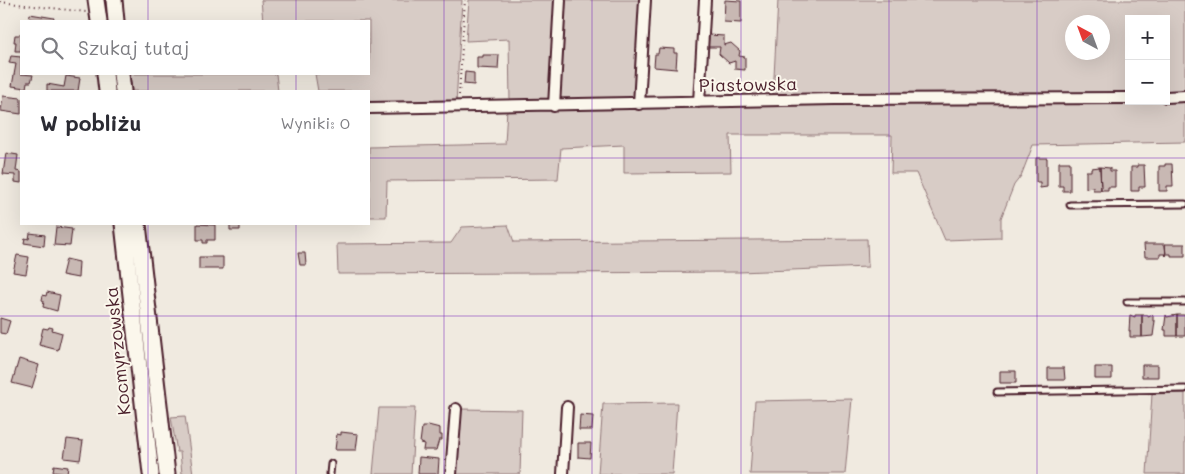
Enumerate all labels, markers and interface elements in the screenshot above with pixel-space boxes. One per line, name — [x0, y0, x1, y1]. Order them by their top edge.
north arrow — [1065, 15, 1110, 60]
map controls — [1125, 15, 1170, 105]
button: + — [1125, 15, 1170, 60]
search box — [20, 20, 370, 75]
icon: search — [38, 34, 66, 62]
text: Szukaj tutaj — [78, 35, 189, 60]
button: − — [1125, 60, 1170, 105]
street label: Piastowska — [698, 71, 797, 97]
text: W pobliżu — [40, 109, 141, 136]
text: Wyniki: 0 — [280, 112, 350, 133]
street label: Kocmyrzowska — [98, 286, 136, 417]

